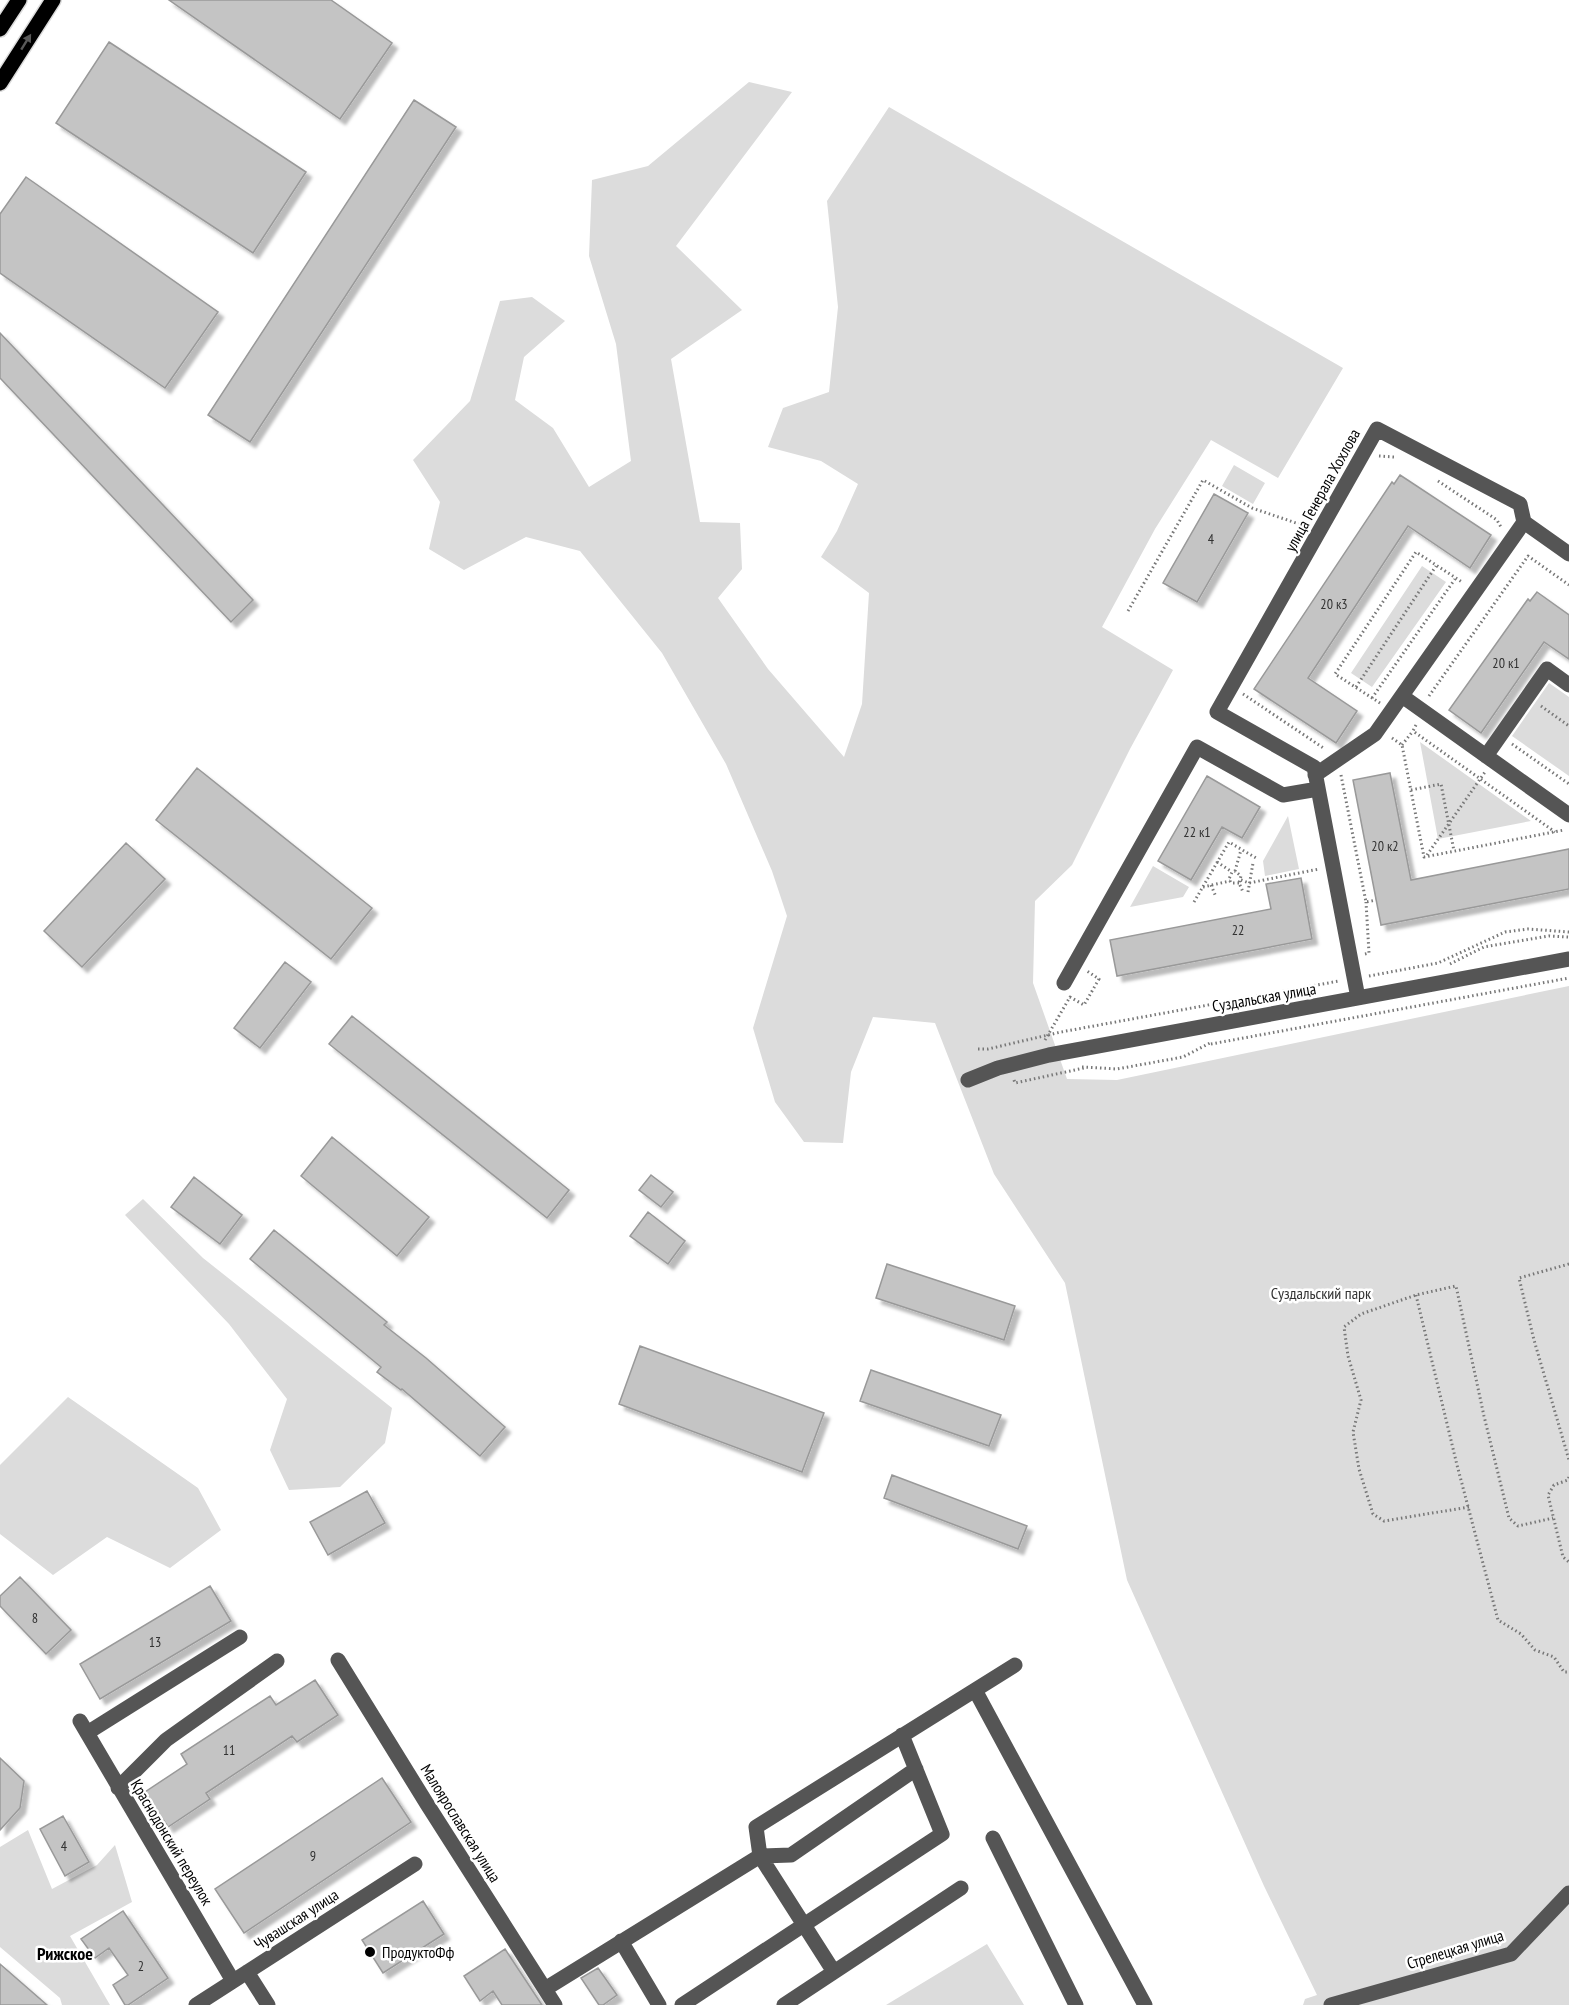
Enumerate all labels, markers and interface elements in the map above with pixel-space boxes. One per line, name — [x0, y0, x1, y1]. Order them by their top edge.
one-way arrow — [21, 33, 32, 50]
street label: улица Генерала Хохлова — [1280, 425, 1364, 555]
house number: 4 — [1208, 530, 1215, 548]
house number: 20 к3 — [1320, 595, 1348, 613]
house number: 20 к1 — [1492, 654, 1520, 672]
house number: 22 к1 — [1183, 823, 1211, 841]
house number: 20 к2 — [1371, 837, 1399, 855]
house number: 22 — [1232, 921, 1244, 939]
street label: Суздальская улица — [1210, 978, 1318, 1016]
park label: Суздальский парк — [1271, 1283, 1372, 1303]
house number: 8 — [32, 1609, 38, 1627]
house number: 13 — [149, 1633, 161, 1651]
house number: 11 — [223, 1741, 235, 1759]
street label: Малоярославская улица — [417, 1760, 505, 1886]
street label: Краснодонский переулок — [127, 1775, 218, 1909]
house number: 4 — [61, 1837, 68, 1855]
house number: 9 — [310, 1847, 316, 1865]
street label: Чувашская улица — [250, 1884, 342, 1954]
street label: Стрелецкая улица — [1404, 1925, 1506, 1973]
district label: Рижское — [37, 1942, 93, 1965]
place label: ПродуктоФф — [382, 1942, 454, 1962]
marker: ПродуктоФф — [363, 1945, 377, 1959]
house number: 2 — [138, 1957, 144, 1975]

